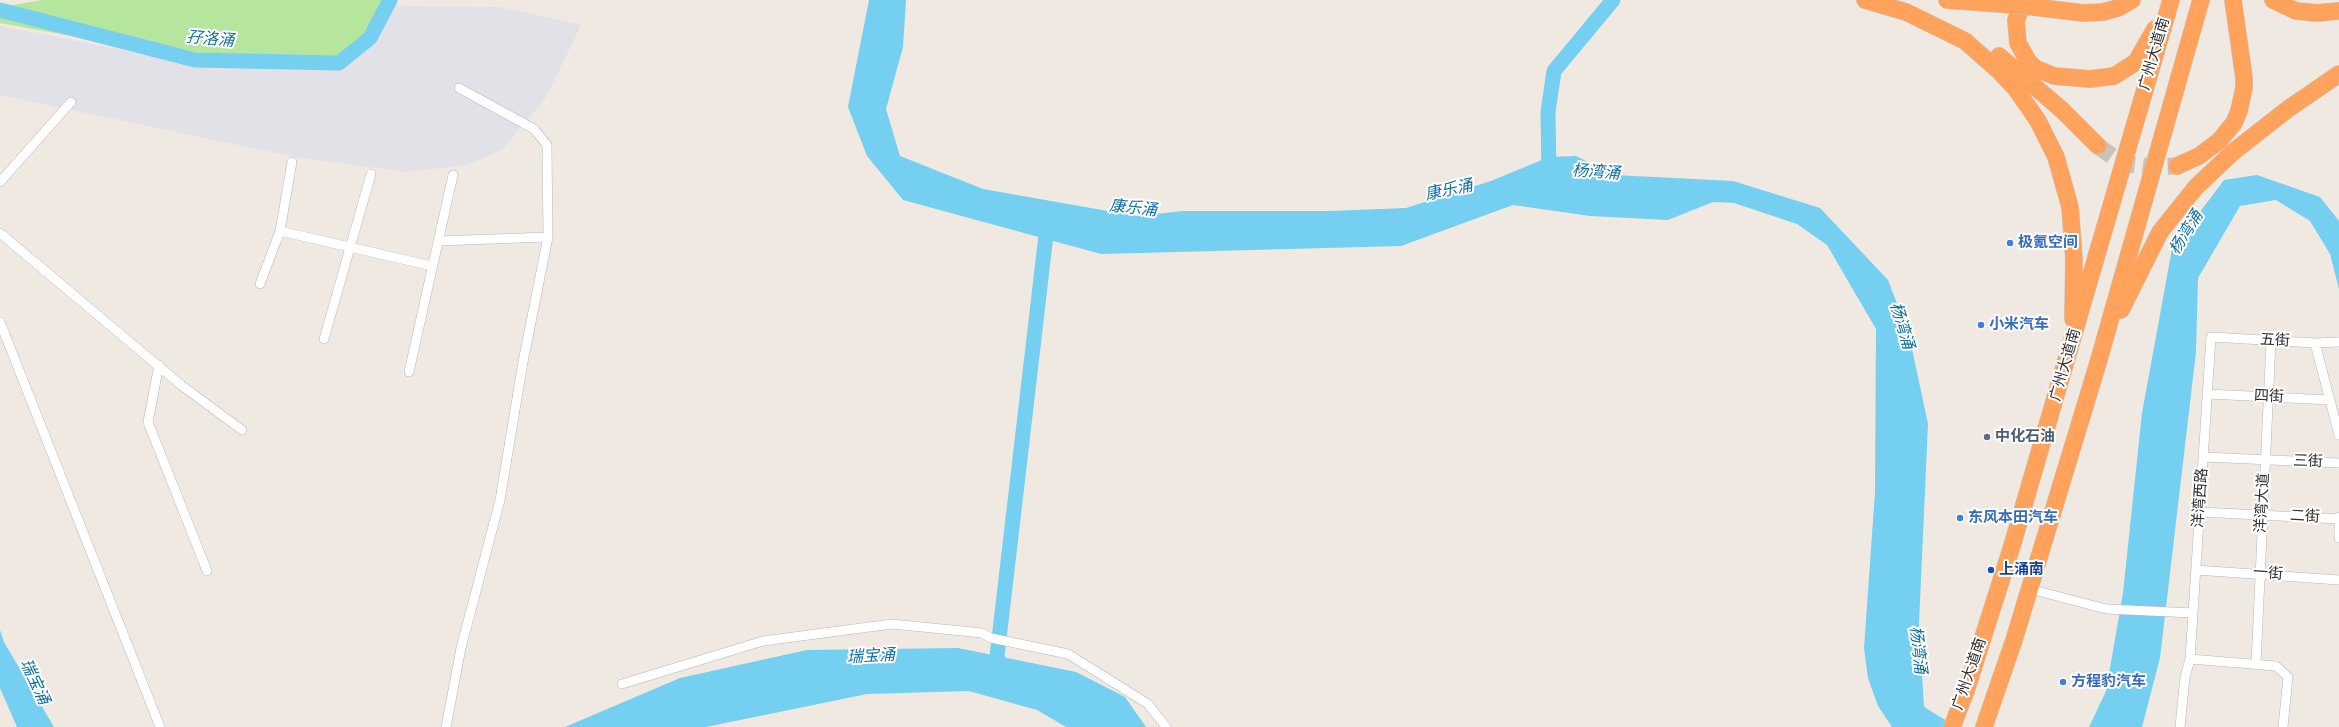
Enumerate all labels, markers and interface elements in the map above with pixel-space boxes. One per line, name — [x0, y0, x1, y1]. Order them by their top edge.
street label: 广州大道南 — [2136, 15, 2174, 93]
water label: 孖洛涌 — [185, 28, 235, 52]
water label: 杨湾涌 — [1571, 162, 1621, 184]
water label: 康乐涌 — [1424, 177, 1474, 205]
water label: 康乐涌 — [1108, 197, 1158, 221]
water label: 杨湾涌 — [2166, 208, 2208, 258]
place label: 极氪空间 — [2018, 234, 2078, 252]
marker: 极氪空间 — [2005, 238, 2015, 248]
water label: 杨湾涌 — [1885, 300, 1917, 352]
place label: 小米汽车 — [1989, 316, 2049, 334]
marker: 小米汽车 — [1976, 320, 1986, 330]
street label: 广州大道南 — [2047, 326, 2085, 404]
street label: 五街 — [2260, 331, 2290, 351]
street label: 四街 — [2254, 387, 2284, 407]
place label: 中化石油 — [1995, 428, 2055, 446]
marker: 中化石油 — [1982, 432, 1992, 442]
street label: 三街 — [2293, 452, 2323, 472]
street label: 洋湾西路 — [2190, 467, 2212, 529]
street label: 洋湾大道 — [2252, 473, 2274, 533]
street label: 二街 — [2290, 507, 2320, 527]
place label: 东风本田汽车 — [1968, 509, 2058, 527]
marker: 东风本田汽车 — [1955, 513, 1965, 523]
place label: 上涌南 — [1999, 561, 2044, 579]
street label: 一街 — [2252, 564, 2284, 584]
marker: 上涌南 — [1986, 565, 1996, 575]
water label: 杨湾涌 — [1905, 625, 1929, 675]
street label: 广州大道南 — [1949, 636, 1991, 712]
water label: 瑞宝涌 — [847, 646, 895, 668]
water label: 瑞宝涌 — [15, 656, 53, 708]
place label: 方程豹汽车 — [2071, 673, 2146, 691]
marker: 方程豹汽车 — [2058, 677, 2068, 687]

